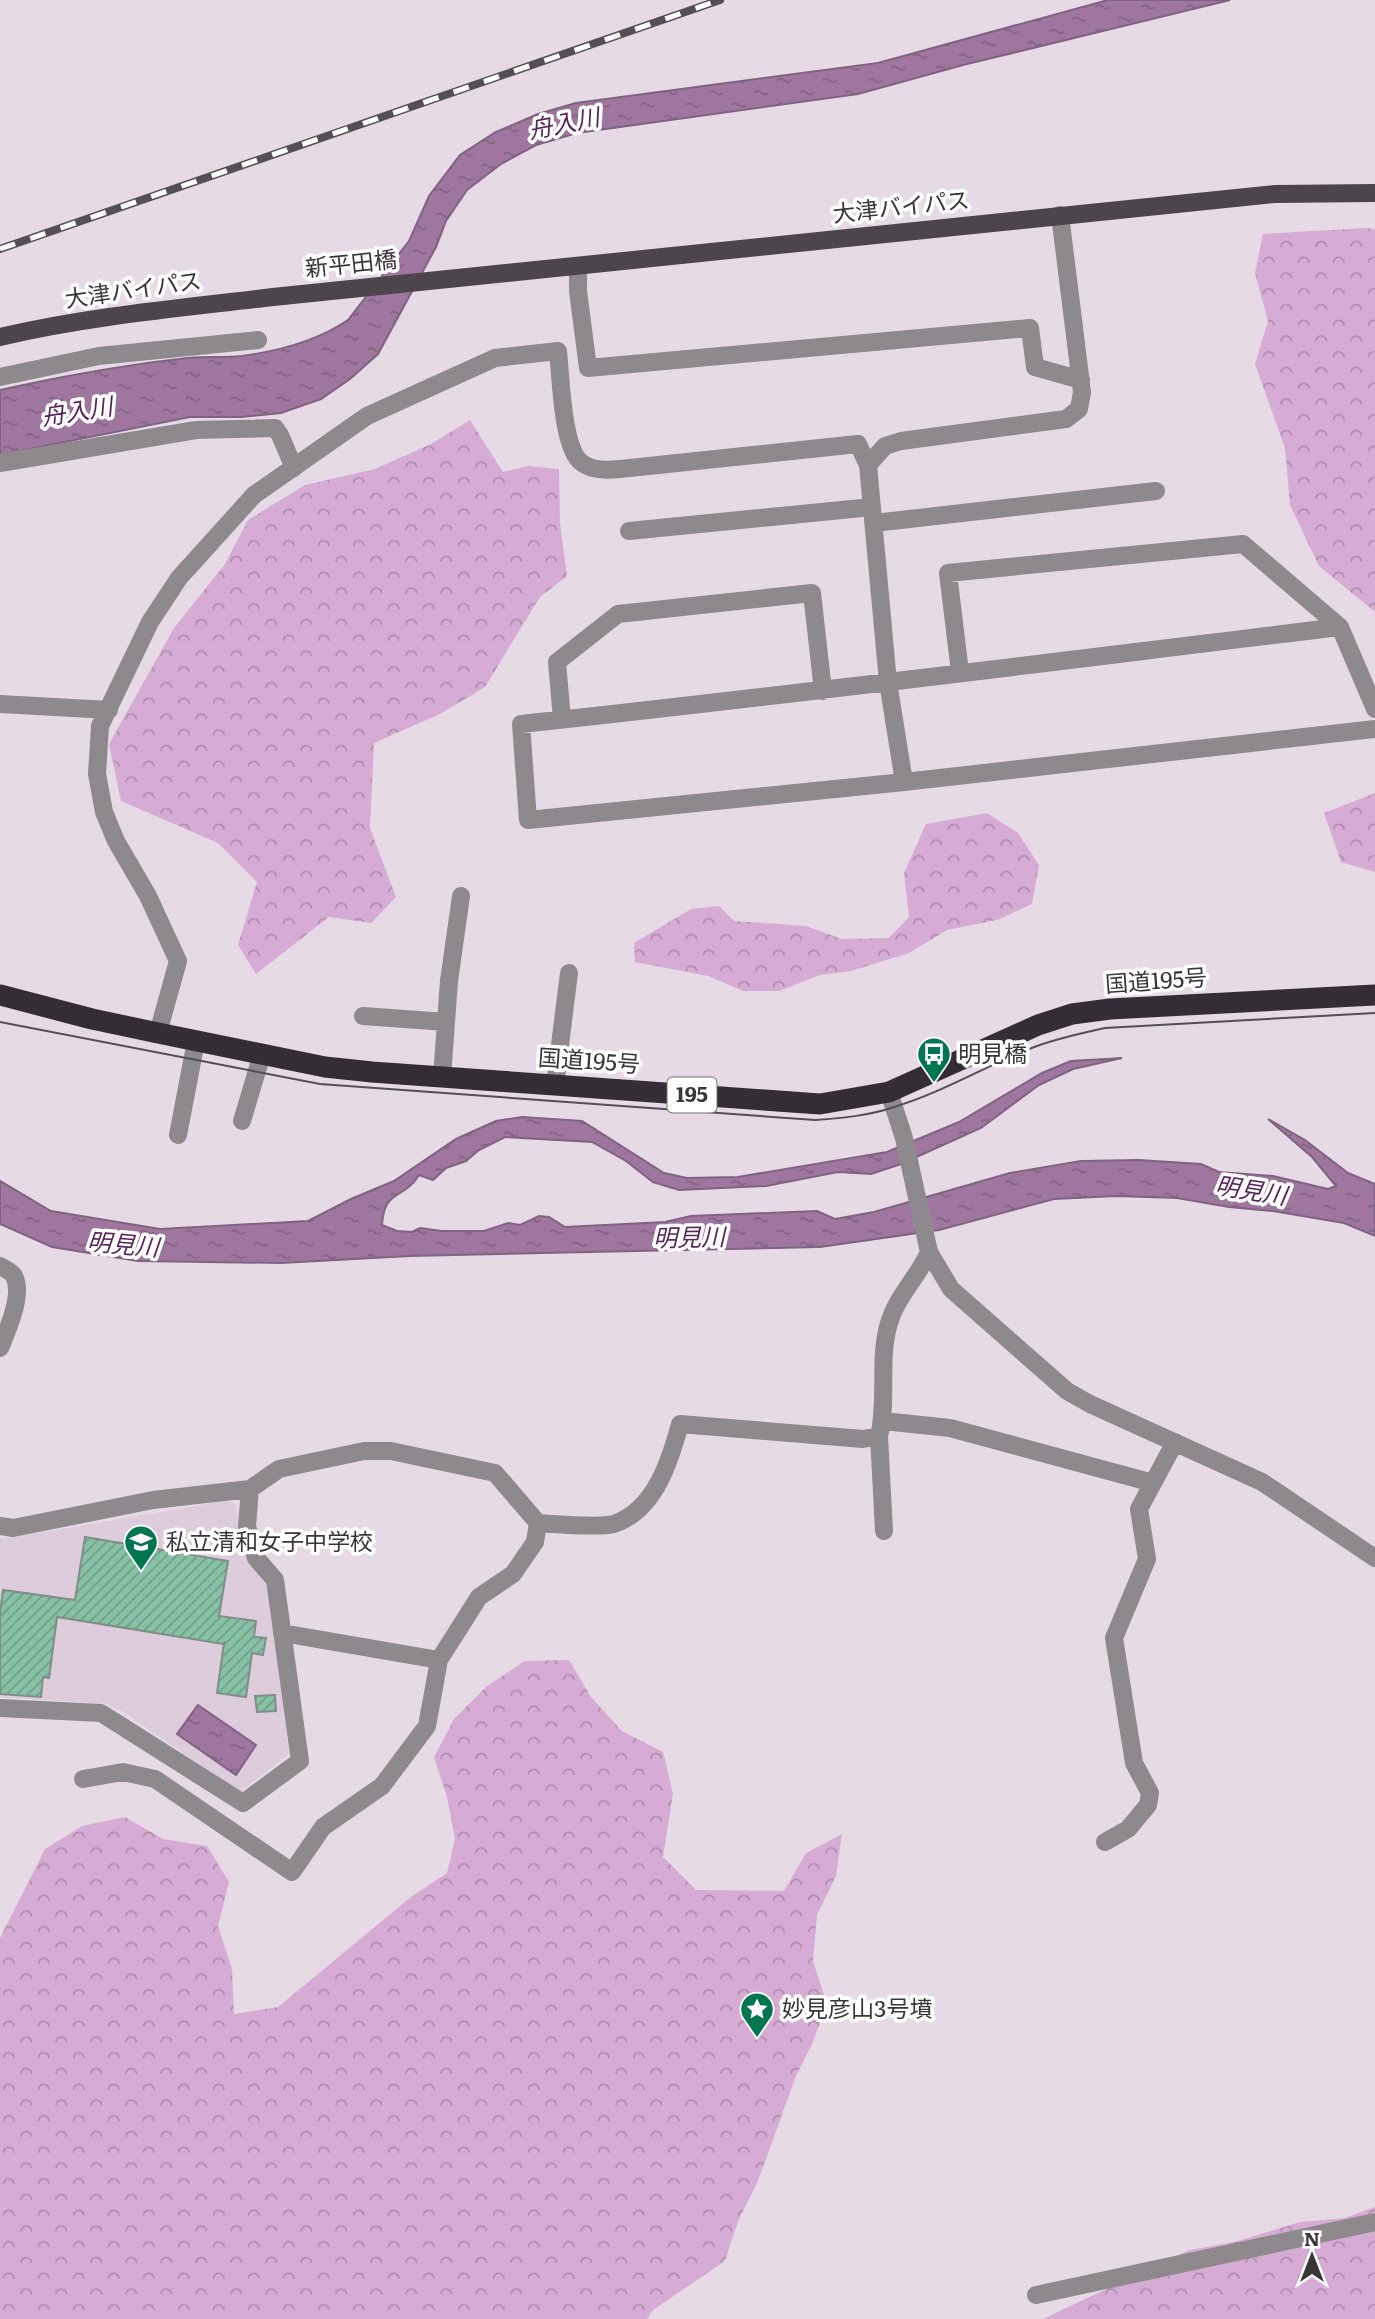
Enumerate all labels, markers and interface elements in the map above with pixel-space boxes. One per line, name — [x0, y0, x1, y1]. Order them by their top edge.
water label: 舟入川 — [525, 97, 605, 146]
street label: 大津バイパス — [831, 181, 971, 229]
street label: 新平田橋 — [303, 240, 398, 284]
street label: 大津バイパス — [62, 262, 203, 314]
water label: 舟入川 — [38, 386, 118, 432]
street label: 国道195号 — [1104, 958, 1208, 1000]
bus stop icon: 明見橋 — [915, 1035, 953, 1084]
place label: 明見橋 — [958, 1035, 1027, 1069]
street label: 国道195号 — [537, 1038, 641, 1080]
road number: 195 — [668, 1078, 716, 1112]
water label: 明見川 — [1213, 1166, 1293, 1212]
water label: 明見川 — [653, 1217, 728, 1254]
water label: 明見川 — [86, 1222, 164, 1263]
school or university icon: 私立清和女子中学校 — [122, 1523, 160, 1572]
place label: 私立清和女子中学校 — [166, 1523, 373, 1557]
place icon: 妙見彦山3号墳 — [738, 1990, 776, 2039]
place label: 妙見彦山3号墳 — [782, 1990, 932, 2024]
north arrow — [1277, 2221, 1347, 2291]
text: N — [1304, 2224, 1320, 2252]

